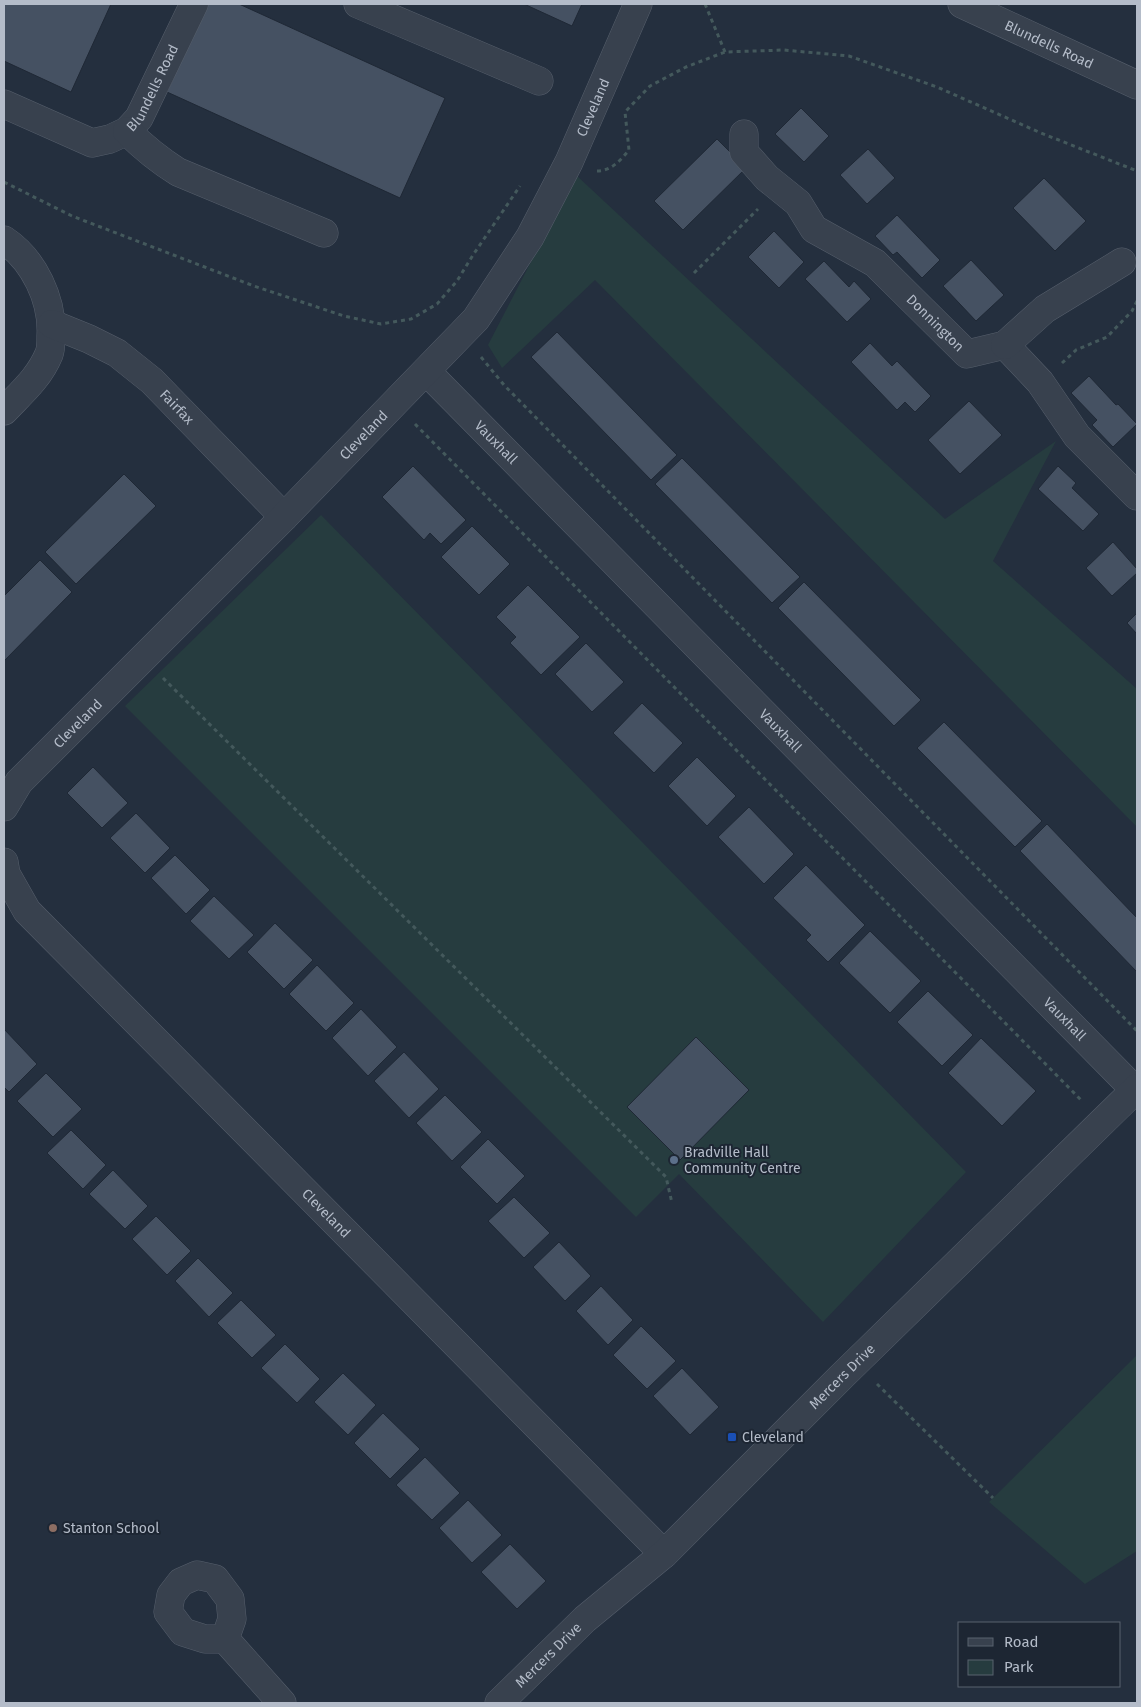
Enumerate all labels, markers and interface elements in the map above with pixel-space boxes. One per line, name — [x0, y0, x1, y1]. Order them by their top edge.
street label: Blundells Road — [1002, 17, 1096, 73]
street label: Blundells Road — [123, 42, 182, 135]
street label: Cleveland — [573, 76, 614, 139]
street label: Donnington — [903, 291, 968, 355]
street label: Fairfax — [156, 386, 197, 428]
street label: Cleveland — [336, 407, 391, 464]
street label: Vauxhall — [471, 417, 521, 468]
street label: Cleveland — [50, 696, 106, 752]
street label: Vauxhall — [755, 706, 805, 756]
street label: Vauxhall — [1040, 994, 1090, 1044]
place label: Bradville Hall Community Centre — [684, 1144, 801, 1177]
marker: Bradville Hall Community Centre — [668, 1154, 680, 1166]
street label: Cleveland — [298, 1185, 354, 1242]
street label: Mercers Drive — [806, 1340, 879, 1413]
place label: Cleveland — [742, 1429, 804, 1446]
marker: Cleveland — [726, 1431, 738, 1443]
place label: Stanton School — [63, 1520, 159, 1537]
marker: Stanton School — [47, 1522, 59, 1534]
street label: Mercers Drive — [512, 1619, 585, 1691]
legend — [958, 1622, 1121, 1687]
text: Road — [1004, 1633, 1039, 1651]
text: Park — [1004, 1658, 1034, 1676]

